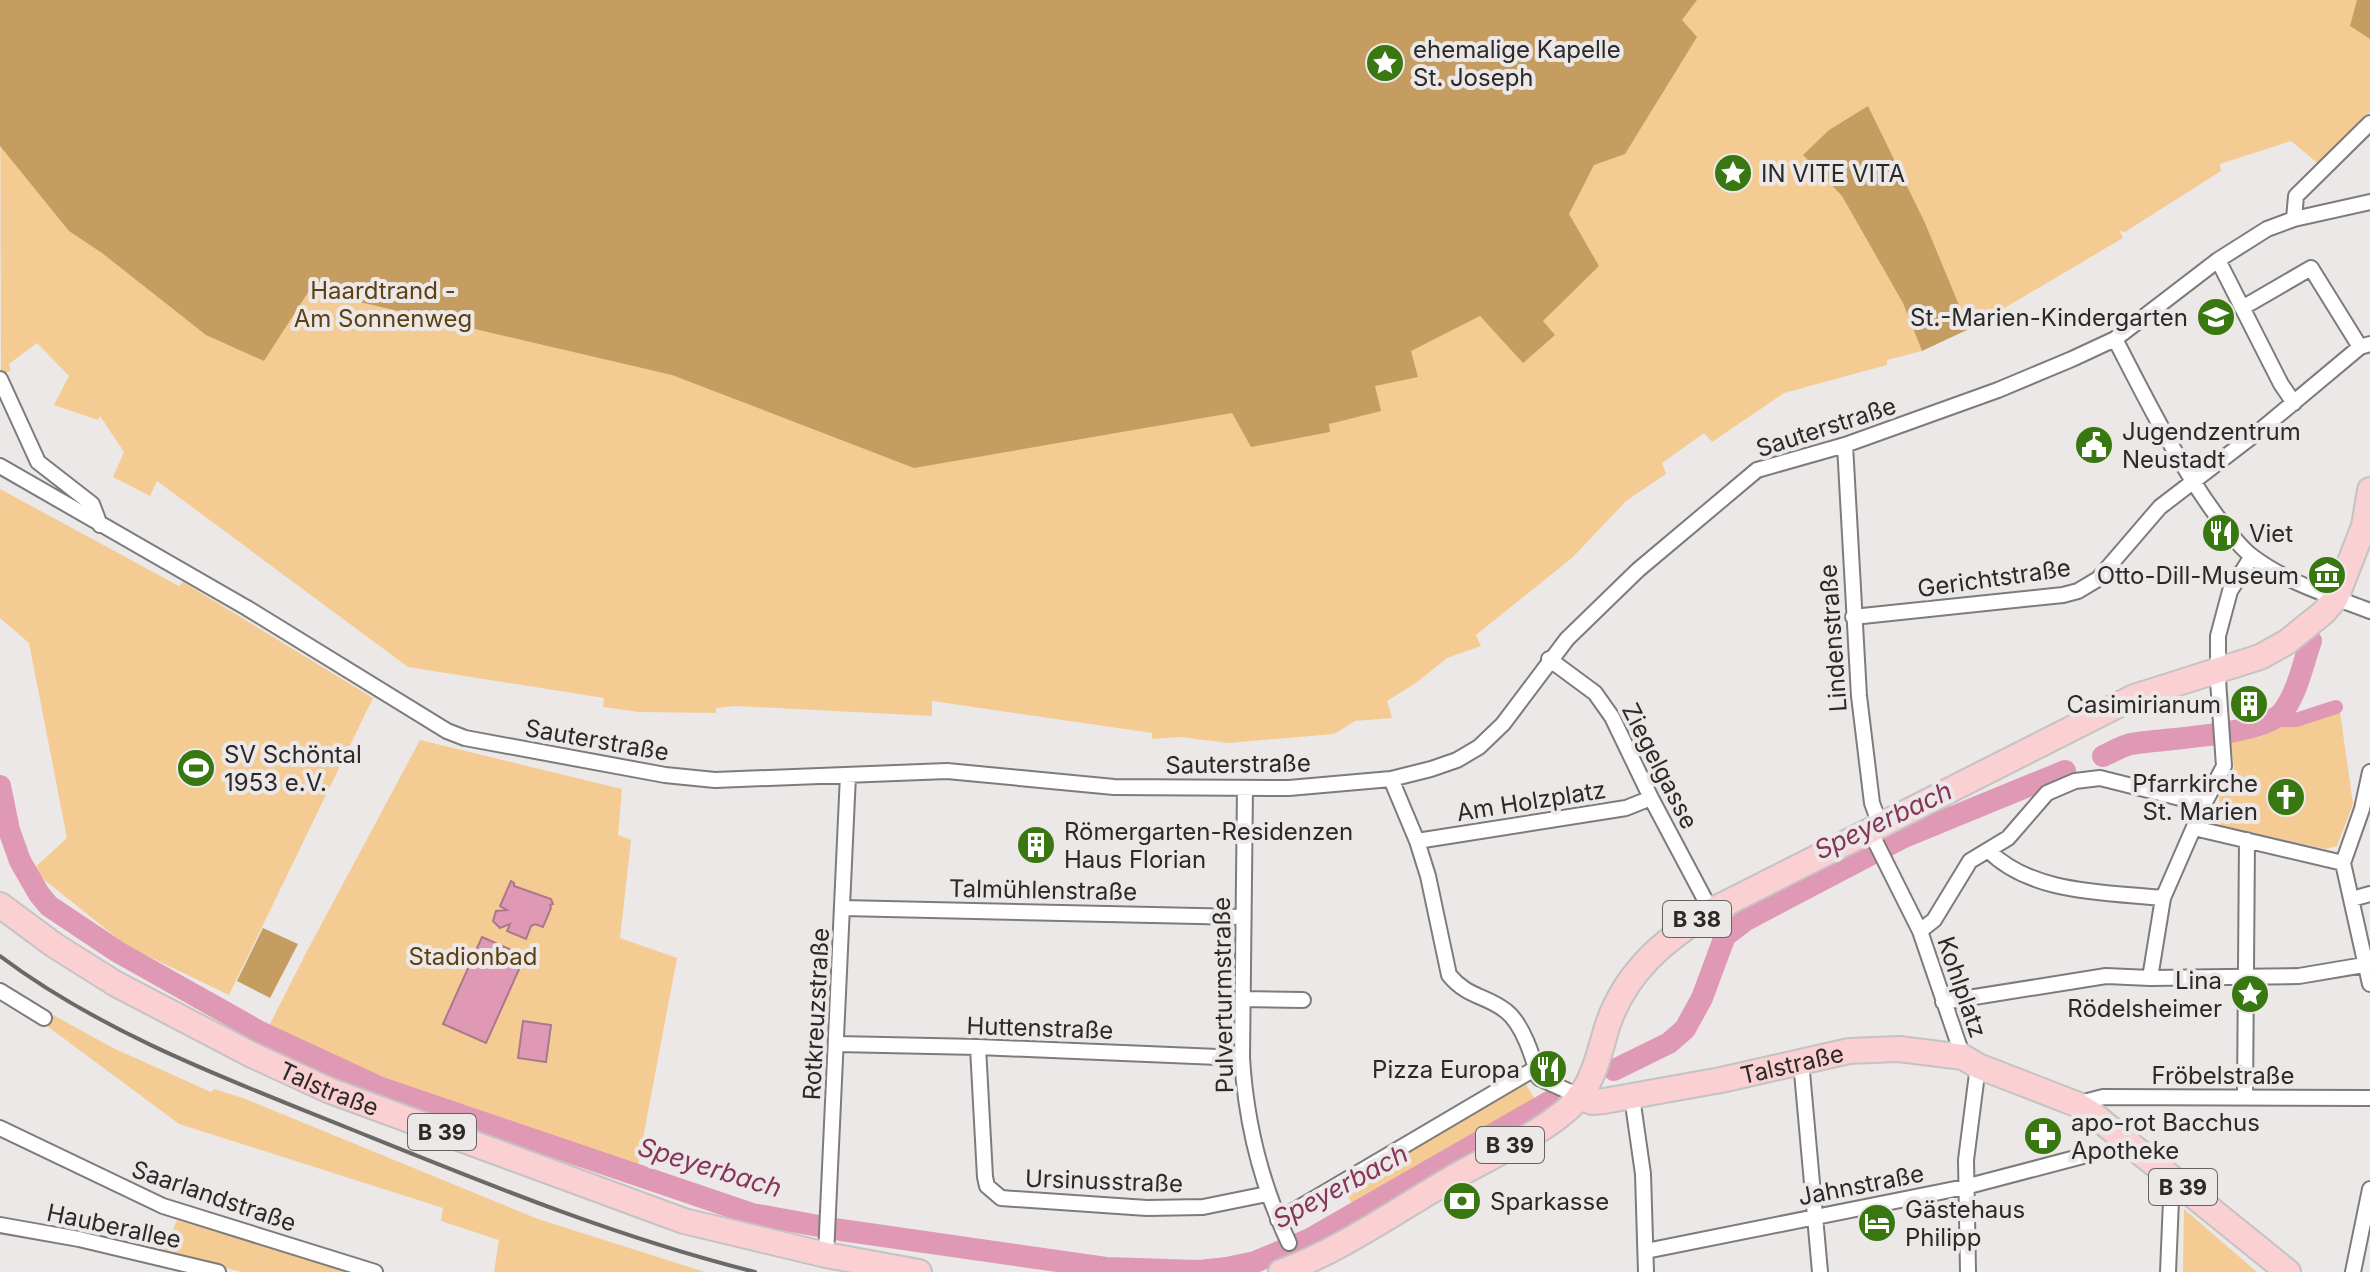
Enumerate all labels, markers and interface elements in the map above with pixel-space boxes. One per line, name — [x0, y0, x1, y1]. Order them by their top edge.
place label: ehemalige Kapelle St. Joseph — [1413, 35, 1621, 92]
place icon: ehemalige Kapelle St. Joseph — [1364, 42, 1406, 84]
place icon: IN VITE VITA — [1712, 152, 1754, 194]
place label: IN VITE VITA — [1761, 159, 1905, 188]
park label: Haardtrand - Am Sonnenweg — [294, 276, 472, 333]
school or university icon: St.-Marien-Kindergarten — [2195, 296, 2237, 338]
place label: St.-Marien-Kindergarten — [1910, 303, 2188, 332]
street label: Sauterstraße — [1752, 391, 1900, 463]
place label: Jugendzentrum Neustadt — [2122, 417, 2301, 474]
public building icon: Jugendzentrum Neustadt — [2073, 424, 2115, 466]
restaurant icon: Viet — [2200, 512, 2242, 554]
place label: Viet — [2249, 519, 2293, 548]
street label: Gerichtstraße — [1916, 553, 2072, 603]
museum icon: Otto-Dill-Museum — [2306, 554, 2348, 596]
place label: Otto-Dill-Museum — [2097, 561, 2299, 590]
street label: Lindenstraße — [1813, 563, 1853, 713]
building icon: Casimirianum — [2228, 683, 2270, 725]
place label: Casimirianum — [2067, 690, 2221, 719]
street label: Ziegelgasse — [1616, 698, 1704, 834]
street label: Sauterstraße — [523, 713, 671, 767]
place label: SV Schöntal 1953 e.V. — [224, 740, 362, 797]
sports icon: SV Schöntal 1953 e.V. — [175, 747, 217, 789]
street label: Sauterstraße — [1165, 748, 1311, 780]
place label: Pfarrkirche St. Marien — [2132, 769, 2258, 826]
street label: Am Holzplatz — [1454, 775, 1608, 827]
water label: Speyerbach — [1809, 775, 1957, 865]
church icon: Pfarrkirche St. Marien — [2265, 776, 2307, 818]
place label: Römergarten-Residenzen Haus Florian — [1064, 817, 1353, 874]
building icon: Römergarten-Residenzen Haus Florian — [1015, 824, 1057, 866]
street label: Talmühlenstraße — [949, 874, 1137, 906]
street label: Pulverturmstraße — [1207, 897, 1239, 1093]
road number: B 38 — [1663, 901, 1731, 937]
street label: Rotkreuzstraße — [797, 927, 835, 1101]
street label: Kohlplatz — [1931, 933, 1993, 1041]
park label: Stadionbad — [408, 942, 538, 971]
place label: Lina Rödelsheimer — [2067, 966, 2222, 1023]
place icon: Lina Rödelsheimer — [2229, 973, 2271, 1015]
street label: Huttenstraße — [966, 1011, 1114, 1045]
street label: Talstraße — [1738, 1038, 1846, 1090]
restaurant icon: Pizza Europa — [1527, 1048, 1569, 1090]
street label: Talstraße — [275, 1055, 383, 1122]
place label: Pizza Europa — [1372, 1055, 1520, 1084]
street label: Fröbelstraße — [2152, 1061, 2294, 1090]
place label: apo-rot Bacchus Apotheke — [2071, 1108, 2260, 1165]
road number: B 39 — [408, 1114, 476, 1150]
pharmacy icon: apo-rot Bacchus Apotheke — [2022, 1115, 2064, 1157]
road number: B 39 — [1476, 1127, 1544, 1163]
water label: Speyerbach — [634, 1130, 786, 1204]
water label: Speyerbach — [1267, 1137, 1413, 1235]
street label: Saarlandstraße — [128, 1154, 300, 1238]
street label: Jahnstraße — [1796, 1159, 1926, 1211]
street label: Ursinusstraße — [1024, 1164, 1184, 1198]
road number: B 39 — [2149, 1169, 2217, 1205]
bank icon: Sparkasse — [1441, 1180, 1483, 1222]
place label: Sparkasse — [1490, 1187, 1609, 1216]
place label: Gästehaus Philipp — [1905, 1195, 2025, 1252]
street label: Hauberallee — [44, 1198, 184, 1254]
hotel icon: Gästehaus Philipp — [1856, 1202, 1898, 1244]

